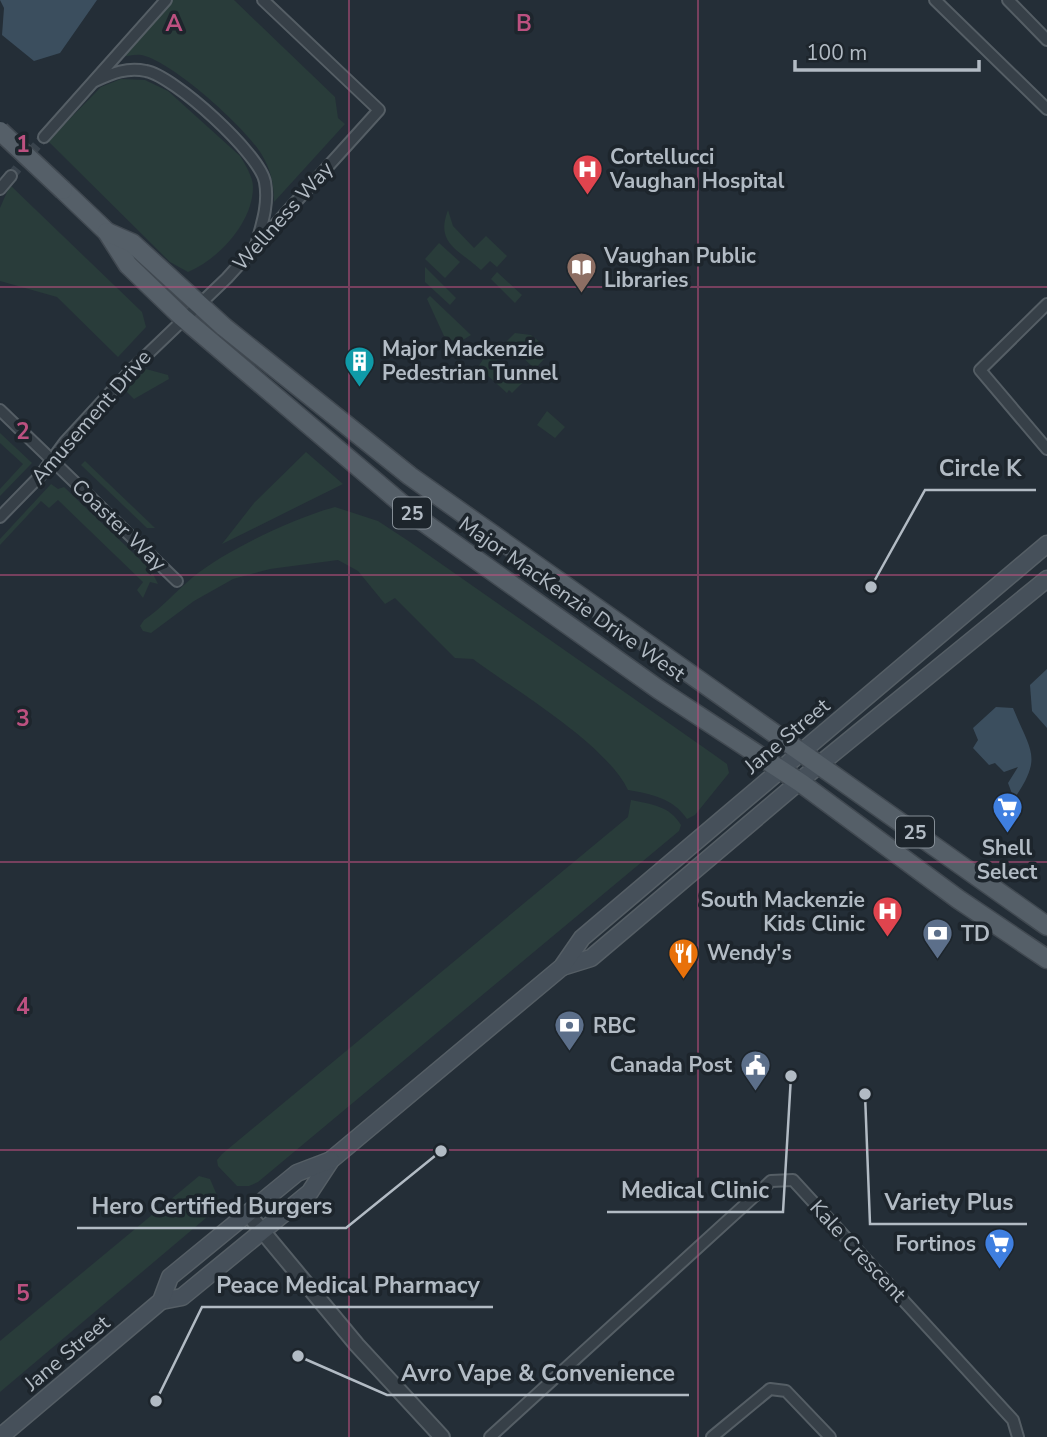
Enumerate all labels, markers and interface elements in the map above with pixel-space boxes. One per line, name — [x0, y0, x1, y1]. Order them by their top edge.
text: A — [165, 8, 183, 39]
text: B — [516, 8, 532, 39]
scale bar — [795, 28, 979, 72]
text: 100 m — [806, 39, 867, 67]
text: 1 — [16, 129, 30, 160]
place label: Cortellucci Vaughan Hospital — [609, 143, 785, 195]
hospital icon: Cortellucci Vaughan Hospital — [570, 152, 604, 196]
street label: Wellness Way — [226, 155, 340, 277]
place label: Vaughan Public Libraries — [603, 242, 756, 294]
library icon: Vaughan Public Libraries — [564, 251, 598, 295]
place label: Major Mackenzie Pedestrian Tunnel — [382, 335, 558, 387]
street label: Amusement Drive — [25, 344, 157, 490]
building icon: Major Mackenzie Pedestrian Tunnel — [342, 344, 376, 388]
text: 2 — [16, 416, 30, 447]
callout: Circle K — [925, 446, 1036, 490]
text: Circle K — [939, 453, 1022, 484]
street label: Coaster Way — [66, 473, 172, 577]
road number: 25 — [393, 498, 431, 528]
street label: Major MacKenzie Drive West — [453, 510, 691, 688]
street label: Jane Street — [738, 692, 836, 781]
text: 3 — [16, 703, 30, 734]
supermarket icon: Shell Select — [990, 791, 1024, 835]
road number: 25 — [896, 817, 934, 848]
place label: Shell Select — [977, 834, 1038, 886]
place label: South Mackenzie Kids Clinic — [700, 886, 865, 938]
hospital icon: South Mackenzie Kids Clinic — [871, 895, 905, 939]
bank icon: TD — [921, 917, 955, 961]
place label: TD — [961, 920, 990, 948]
restaurant icon: Wendy's — [667, 936, 701, 980]
place label: Wendy's — [707, 939, 792, 967]
text: 4 — [16, 991, 30, 1022]
bank icon: RBC — [553, 1009, 587, 1053]
place label: RBC — [593, 1012, 636, 1040]
public building icon: Canada Post — [738, 1048, 772, 1092]
place label: Canada Post — [610, 1051, 733, 1079]
callout: Medical Clinic — [607, 1168, 783, 1212]
text: Medical Clinic — [621, 1175, 769, 1206]
callout: Variety Plus — [870, 1180, 1027, 1224]
callout: Hero Certified Burgers — [77, 1184, 346, 1228]
text: Variety Plus — [883, 1187, 1014, 1218]
text: Hero Certified Burgers — [91, 1191, 333, 1222]
street label: Kale Crescent — [804, 1194, 913, 1308]
supermarket icon: Fortinos — [982, 1227, 1016, 1271]
place label: Fortinos — [896, 1230, 976, 1258]
callout: Peace Medical Pharmacy — [202, 1263, 493, 1307]
text: Peace Medical Pharmacy — [216, 1270, 481, 1301]
text: 5 — [16, 1278, 30, 1309]
street label: Jane Street — [18, 1309, 116, 1398]
callout: Avro Vape & Convenience — [387, 1351, 689, 1395]
text: Avro Vape & Convenience — [401, 1358, 675, 1389]

